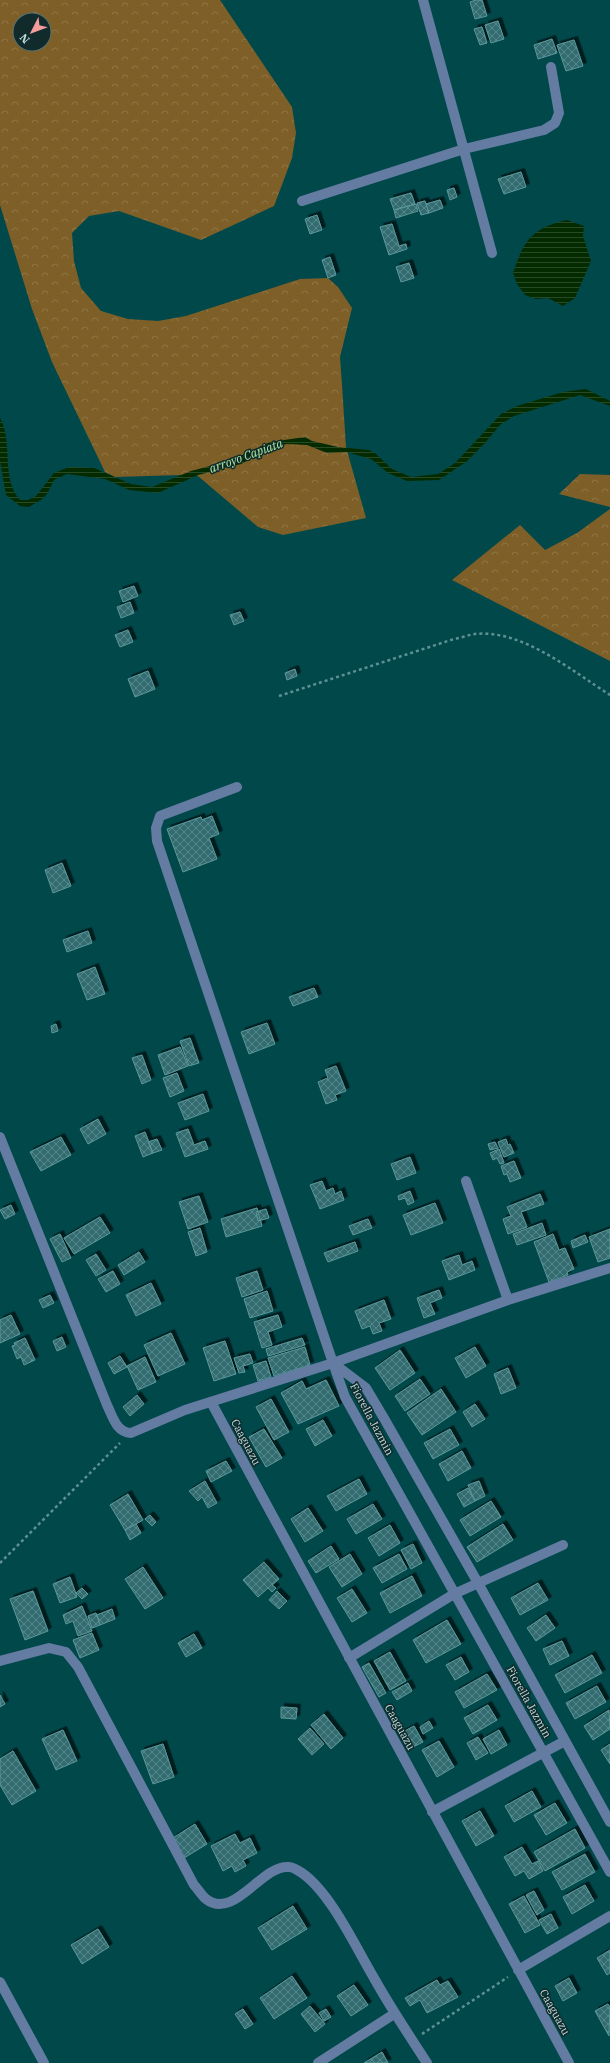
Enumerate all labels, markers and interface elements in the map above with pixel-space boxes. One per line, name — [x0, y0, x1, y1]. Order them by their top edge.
north arrow — [12, 12, 52, 52]
text: N — [16, 31, 33, 47]
water label: arroyo Capiata — [207, 435, 285, 476]
street label: Fiorella Jazmin — [347, 1381, 397, 1457]
street label: Caaguazu — [228, 1417, 264, 1468]
street label: Fiorella Jazmin — [504, 1664, 554, 1740]
street label: Caaguazu — [382, 1702, 418, 1753]
street label: Caaguazu — [537, 1987, 573, 2038]

